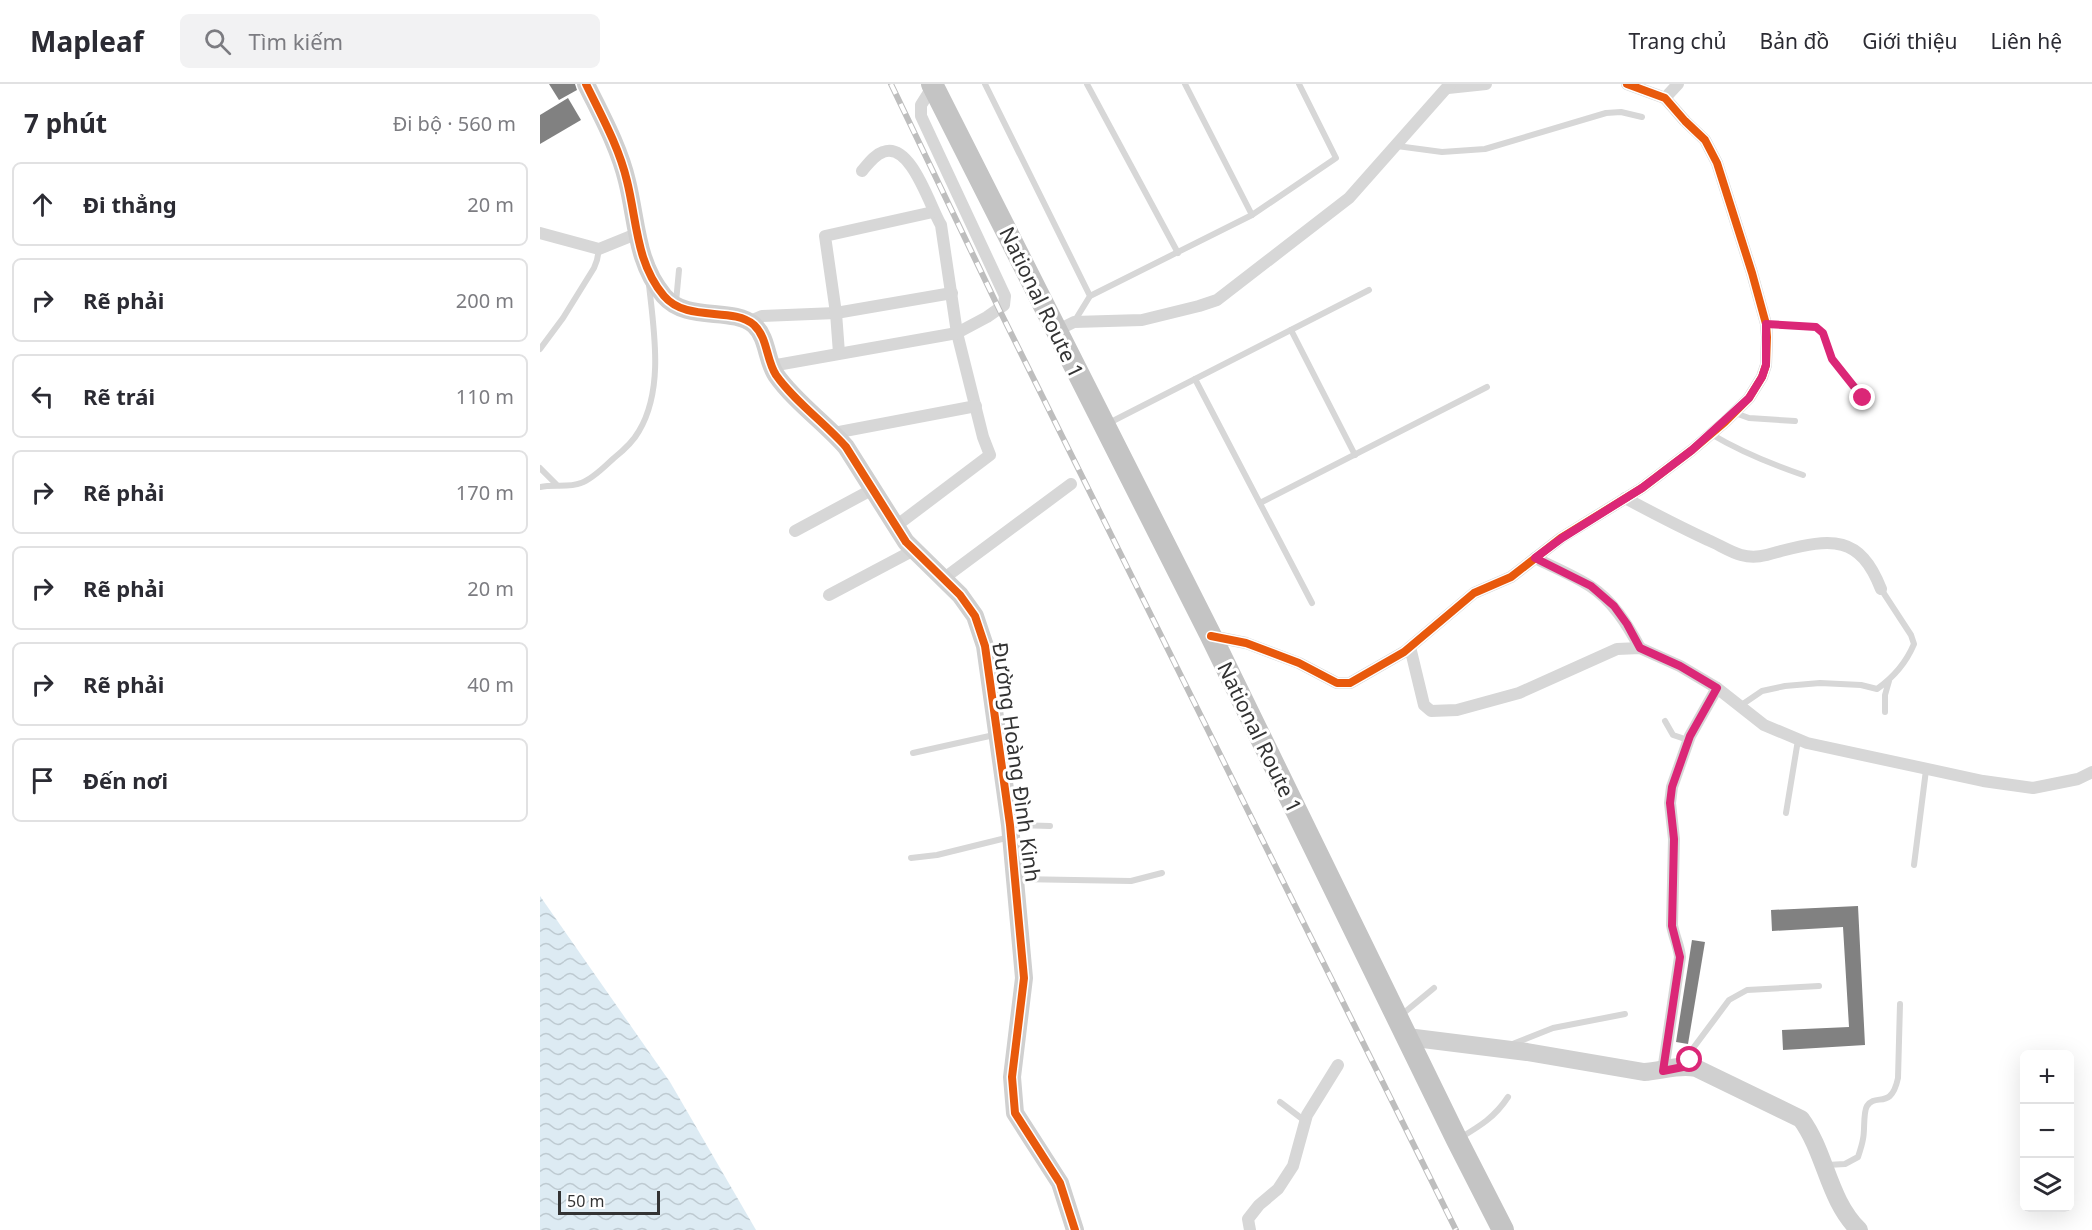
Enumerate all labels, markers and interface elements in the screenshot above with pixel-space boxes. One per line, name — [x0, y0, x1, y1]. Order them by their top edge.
search box — [180, 14, 600, 68]
text: Mapleaf — [30, 22, 144, 60]
icon: search — [201, 25, 234, 58]
text: Tìm kiếm — [249, 26, 343, 56]
text: Trang chủ — [1629, 27, 1727, 55]
text: Bản đồ — [1760, 27, 1829, 55]
text: Giới thiệu — [1862, 27, 1957, 55]
text: Liên hệ — [1990, 27, 2062, 55]
text: 7 phút — [24, 105, 107, 141]
text: Đi bộ · 560 m — [393, 110, 516, 137]
icon: ahead — [26, 188, 59, 221]
text: Đi thẳng — [83, 189, 177, 219]
text: 20 m — [467, 191, 514, 218]
street label: National Route 1 — [993, 222, 1091, 382]
icon: right — [26, 284, 59, 317]
text: Rẽ phải — [83, 285, 164, 315]
text: 200 m — [456, 287, 514, 314]
icon: left — [26, 380, 59, 413]
text: Rẽ trái — [83, 381, 155, 411]
text: 110 m — [456, 383, 514, 410]
route end — [1849, 384, 1875, 410]
icon: right — [26, 476, 59, 509]
text: Rẽ phải — [83, 477, 164, 507]
text: 170 m — [456, 479, 514, 506]
icon: right — [26, 572, 59, 605]
text: Rẽ phải — [83, 573, 164, 603]
text: 20 m — [467, 575, 514, 602]
street label: Đường Hoàng Đình Kinh — [986, 640, 1048, 884]
street label: National Route 1 — [1211, 657, 1309, 817]
icon: right — [26, 668, 59, 701]
text: Rẽ phải — [83, 669, 164, 699]
text: 40 m — [467, 671, 514, 698]
icon: arrive — [26, 764, 59, 797]
text: Đến nơi — [83, 765, 168, 795]
route start — [1676, 1046, 1702, 1072]
map controls — [2020, 1050, 2074, 1212]
button: + — [2020, 1050, 2074, 1104]
button: − — [2020, 1104, 2074, 1158]
button: layers — [2020, 1158, 2074, 1212]
scale bar — [558, 1188, 660, 1216]
text: 50 m — [567, 1190, 604, 1212]

